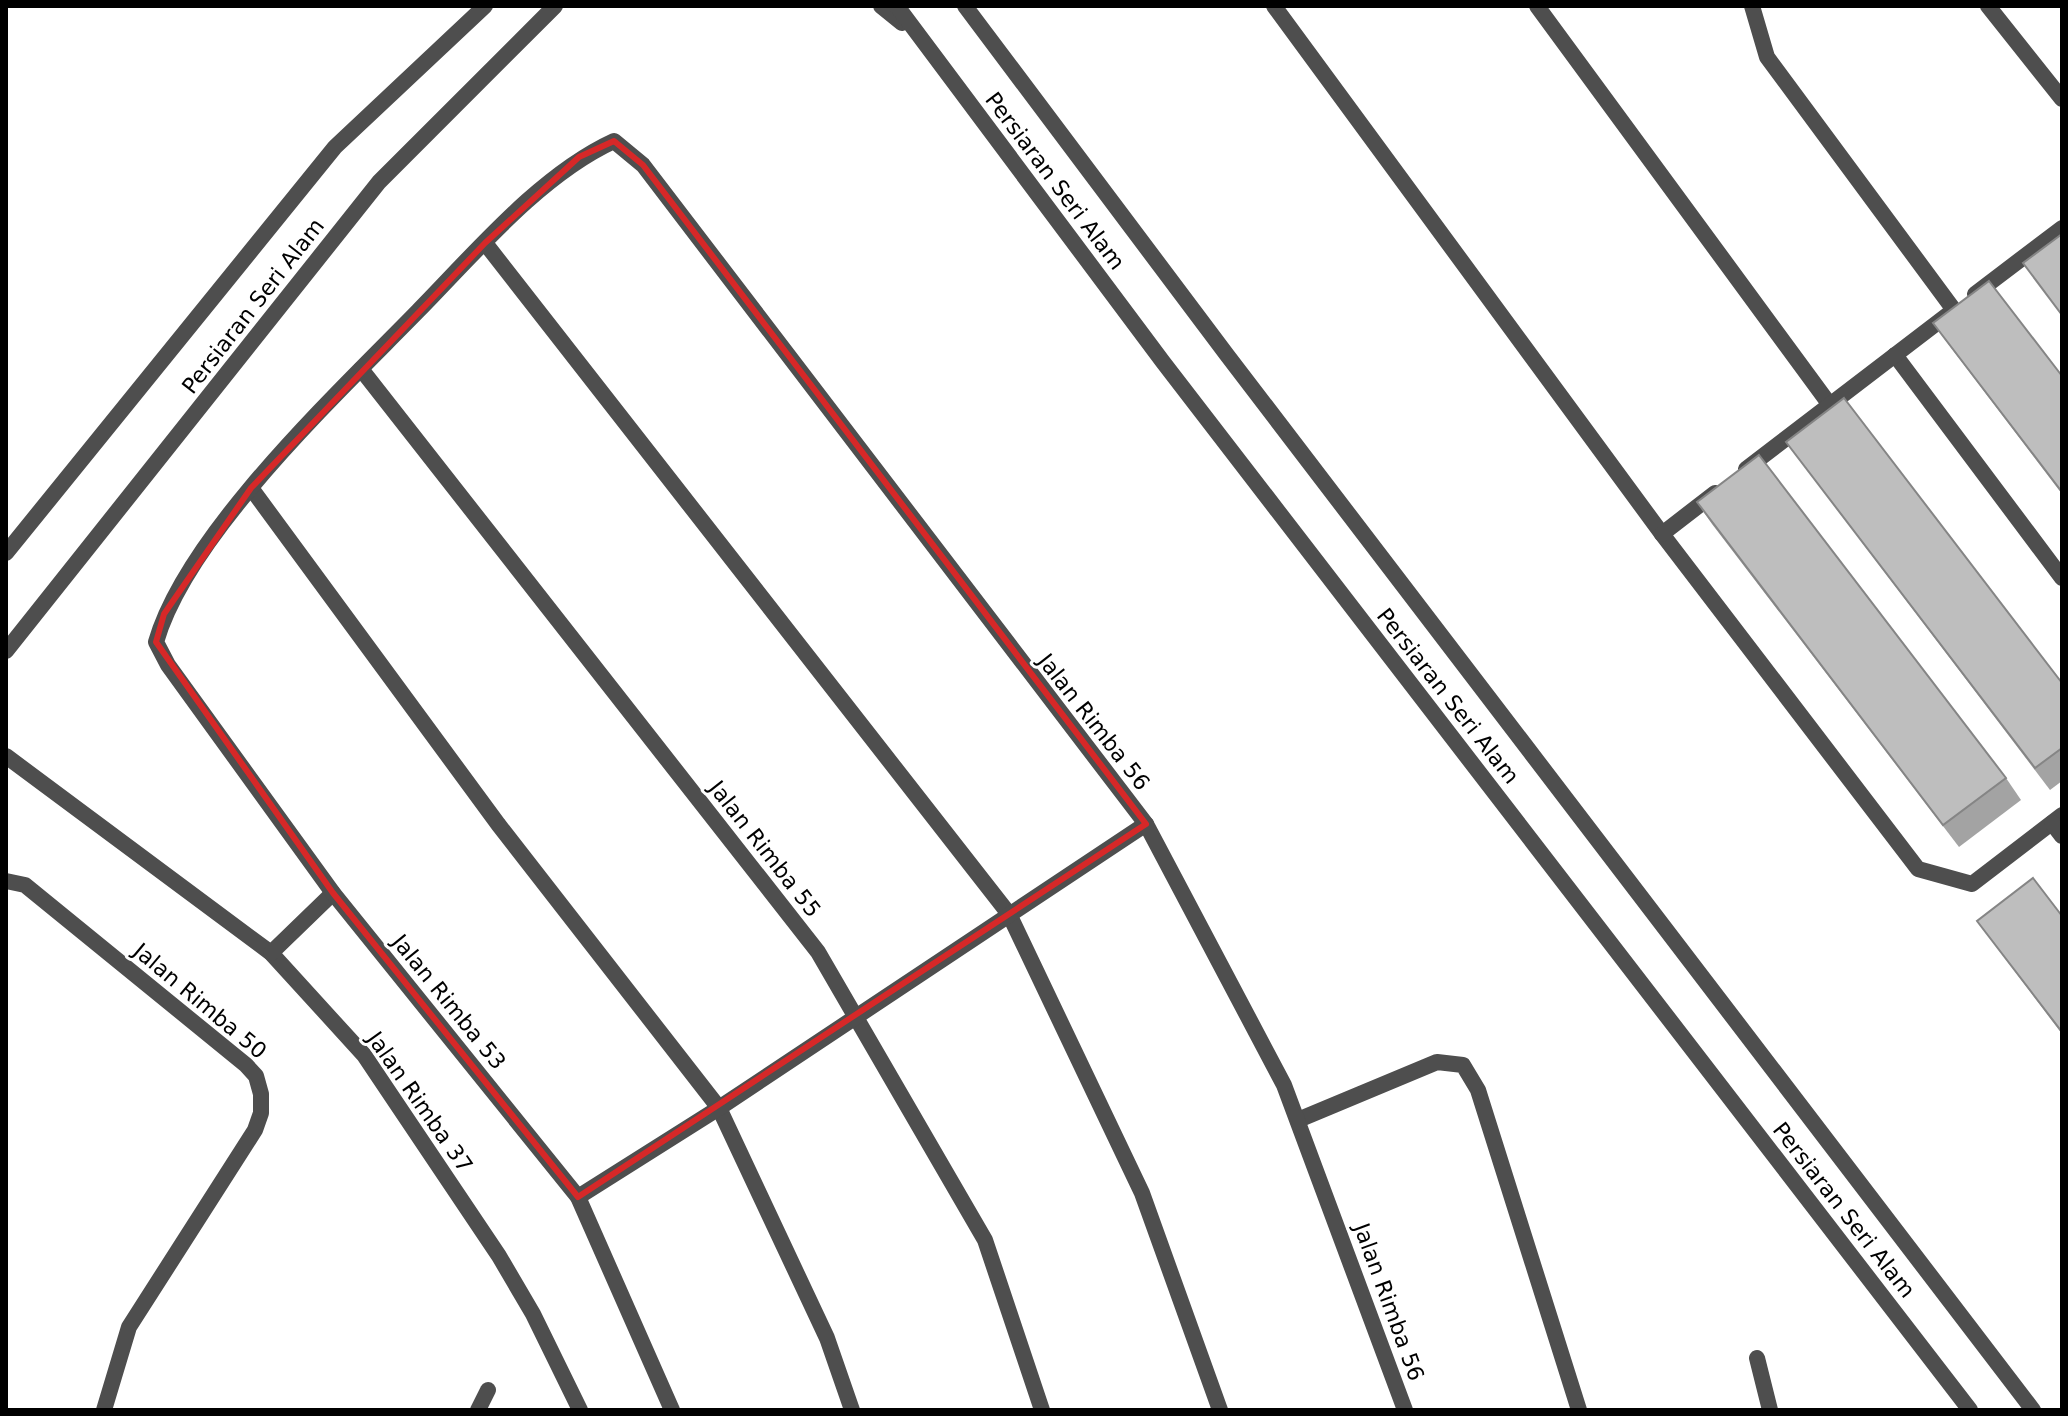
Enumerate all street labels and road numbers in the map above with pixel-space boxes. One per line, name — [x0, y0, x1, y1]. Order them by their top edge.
street label: Persiaran Seri Alam — [980, 87, 1130, 275]
street label: Persiaran Seri Alam — [177, 213, 329, 399]
street label: Persiaran Seri Alam — [1372, 603, 1524, 789]
street label: Jalan Rimba 56 — [1032, 647, 1155, 795]
street label: Jalan Rimba 55 — [703, 774, 826, 922]
street label: Jalan Rimba 53 — [386, 928, 511, 1074]
street label: Jalan Rimba 50 — [127, 937, 272, 1064]
street label: Jalan Rimba 37 — [361, 1025, 478, 1177]
street label: Persiaran Seri Alam — [1768, 1117, 1920, 1303]
street label: Jalan Rimba 56 — [1348, 1218, 1429, 1384]

